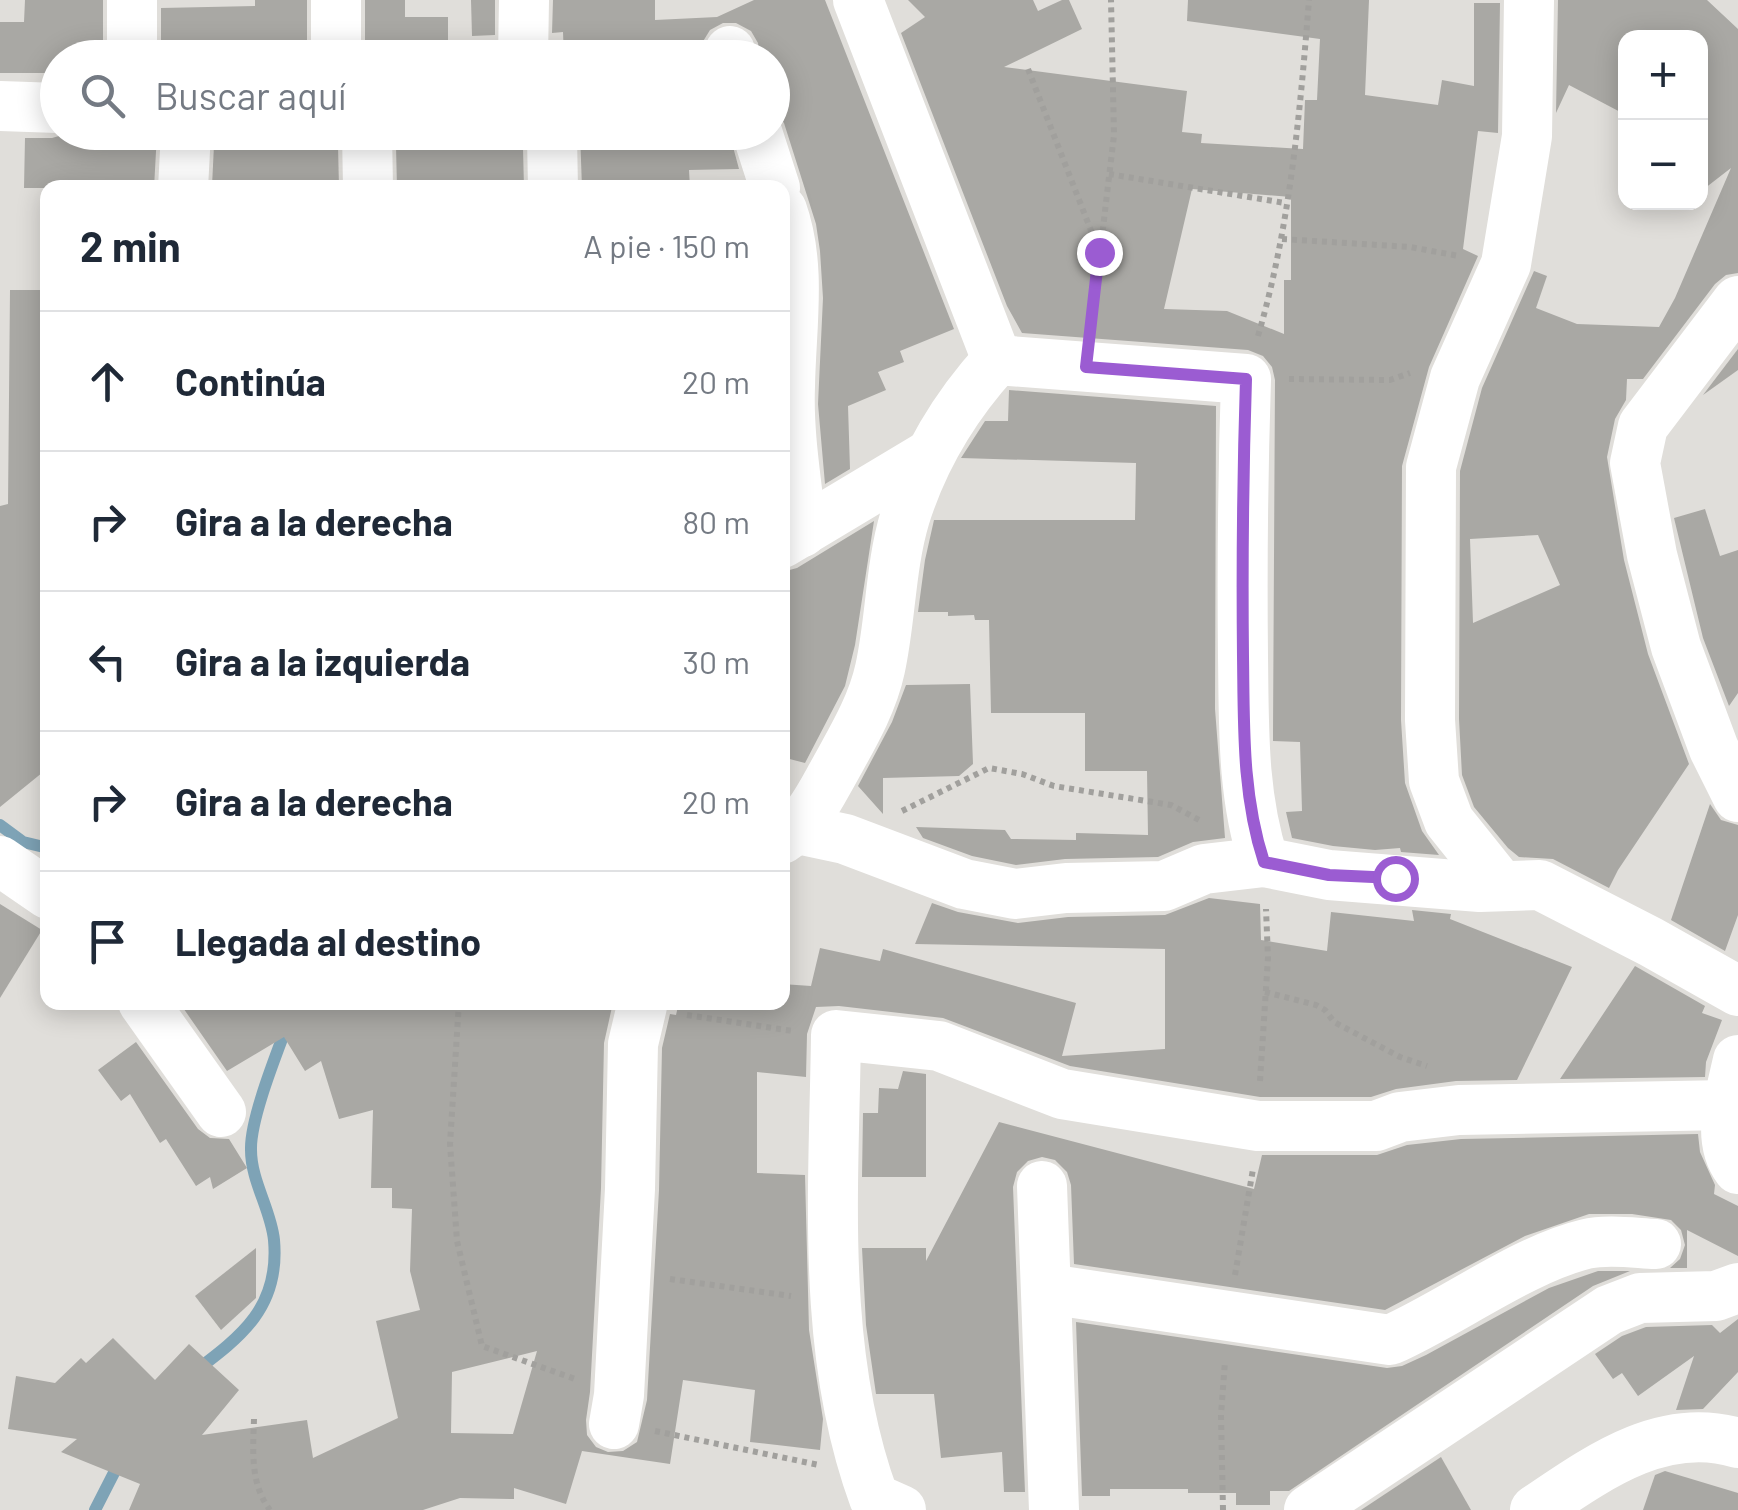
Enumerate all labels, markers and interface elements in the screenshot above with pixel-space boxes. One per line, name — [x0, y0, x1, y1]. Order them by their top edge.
map controls — [1618, 30, 1708, 210]
button: + — [1618, 30, 1708, 120]
search box — [40, 40, 790, 150]
icon: search — [75, 68, 130, 123]
text: Buscar aquí — [155, 72, 346, 118]
button: − — [1618, 120, 1708, 210]
text: 2 min — [80, 220, 181, 270]
text: A pie · 150 m — [583, 226, 750, 264]
route end — [1077, 230, 1123, 276]
icon: ahead — [80, 354, 135, 409]
text: Continúa — [175, 358, 326, 404]
text: 20 m — [682, 362, 750, 400]
icon: right — [80, 494, 135, 549]
text: Gira a la derecha — [175, 498, 453, 544]
text: 80 m — [682, 502, 750, 540]
icon: left — [80, 634, 135, 689]
text: Gira a la izquierda — [175, 638, 470, 684]
text: 30 m — [683, 642, 750, 680]
icon: right — [80, 774, 135, 829]
text: Gira a la derecha — [175, 778, 453, 824]
text: 20 m — [682, 782, 750, 820]
route start — [1373, 856, 1419, 902]
icon: arrive — [80, 914, 135, 969]
text: Llegada al destino — [175, 918, 481, 964]

